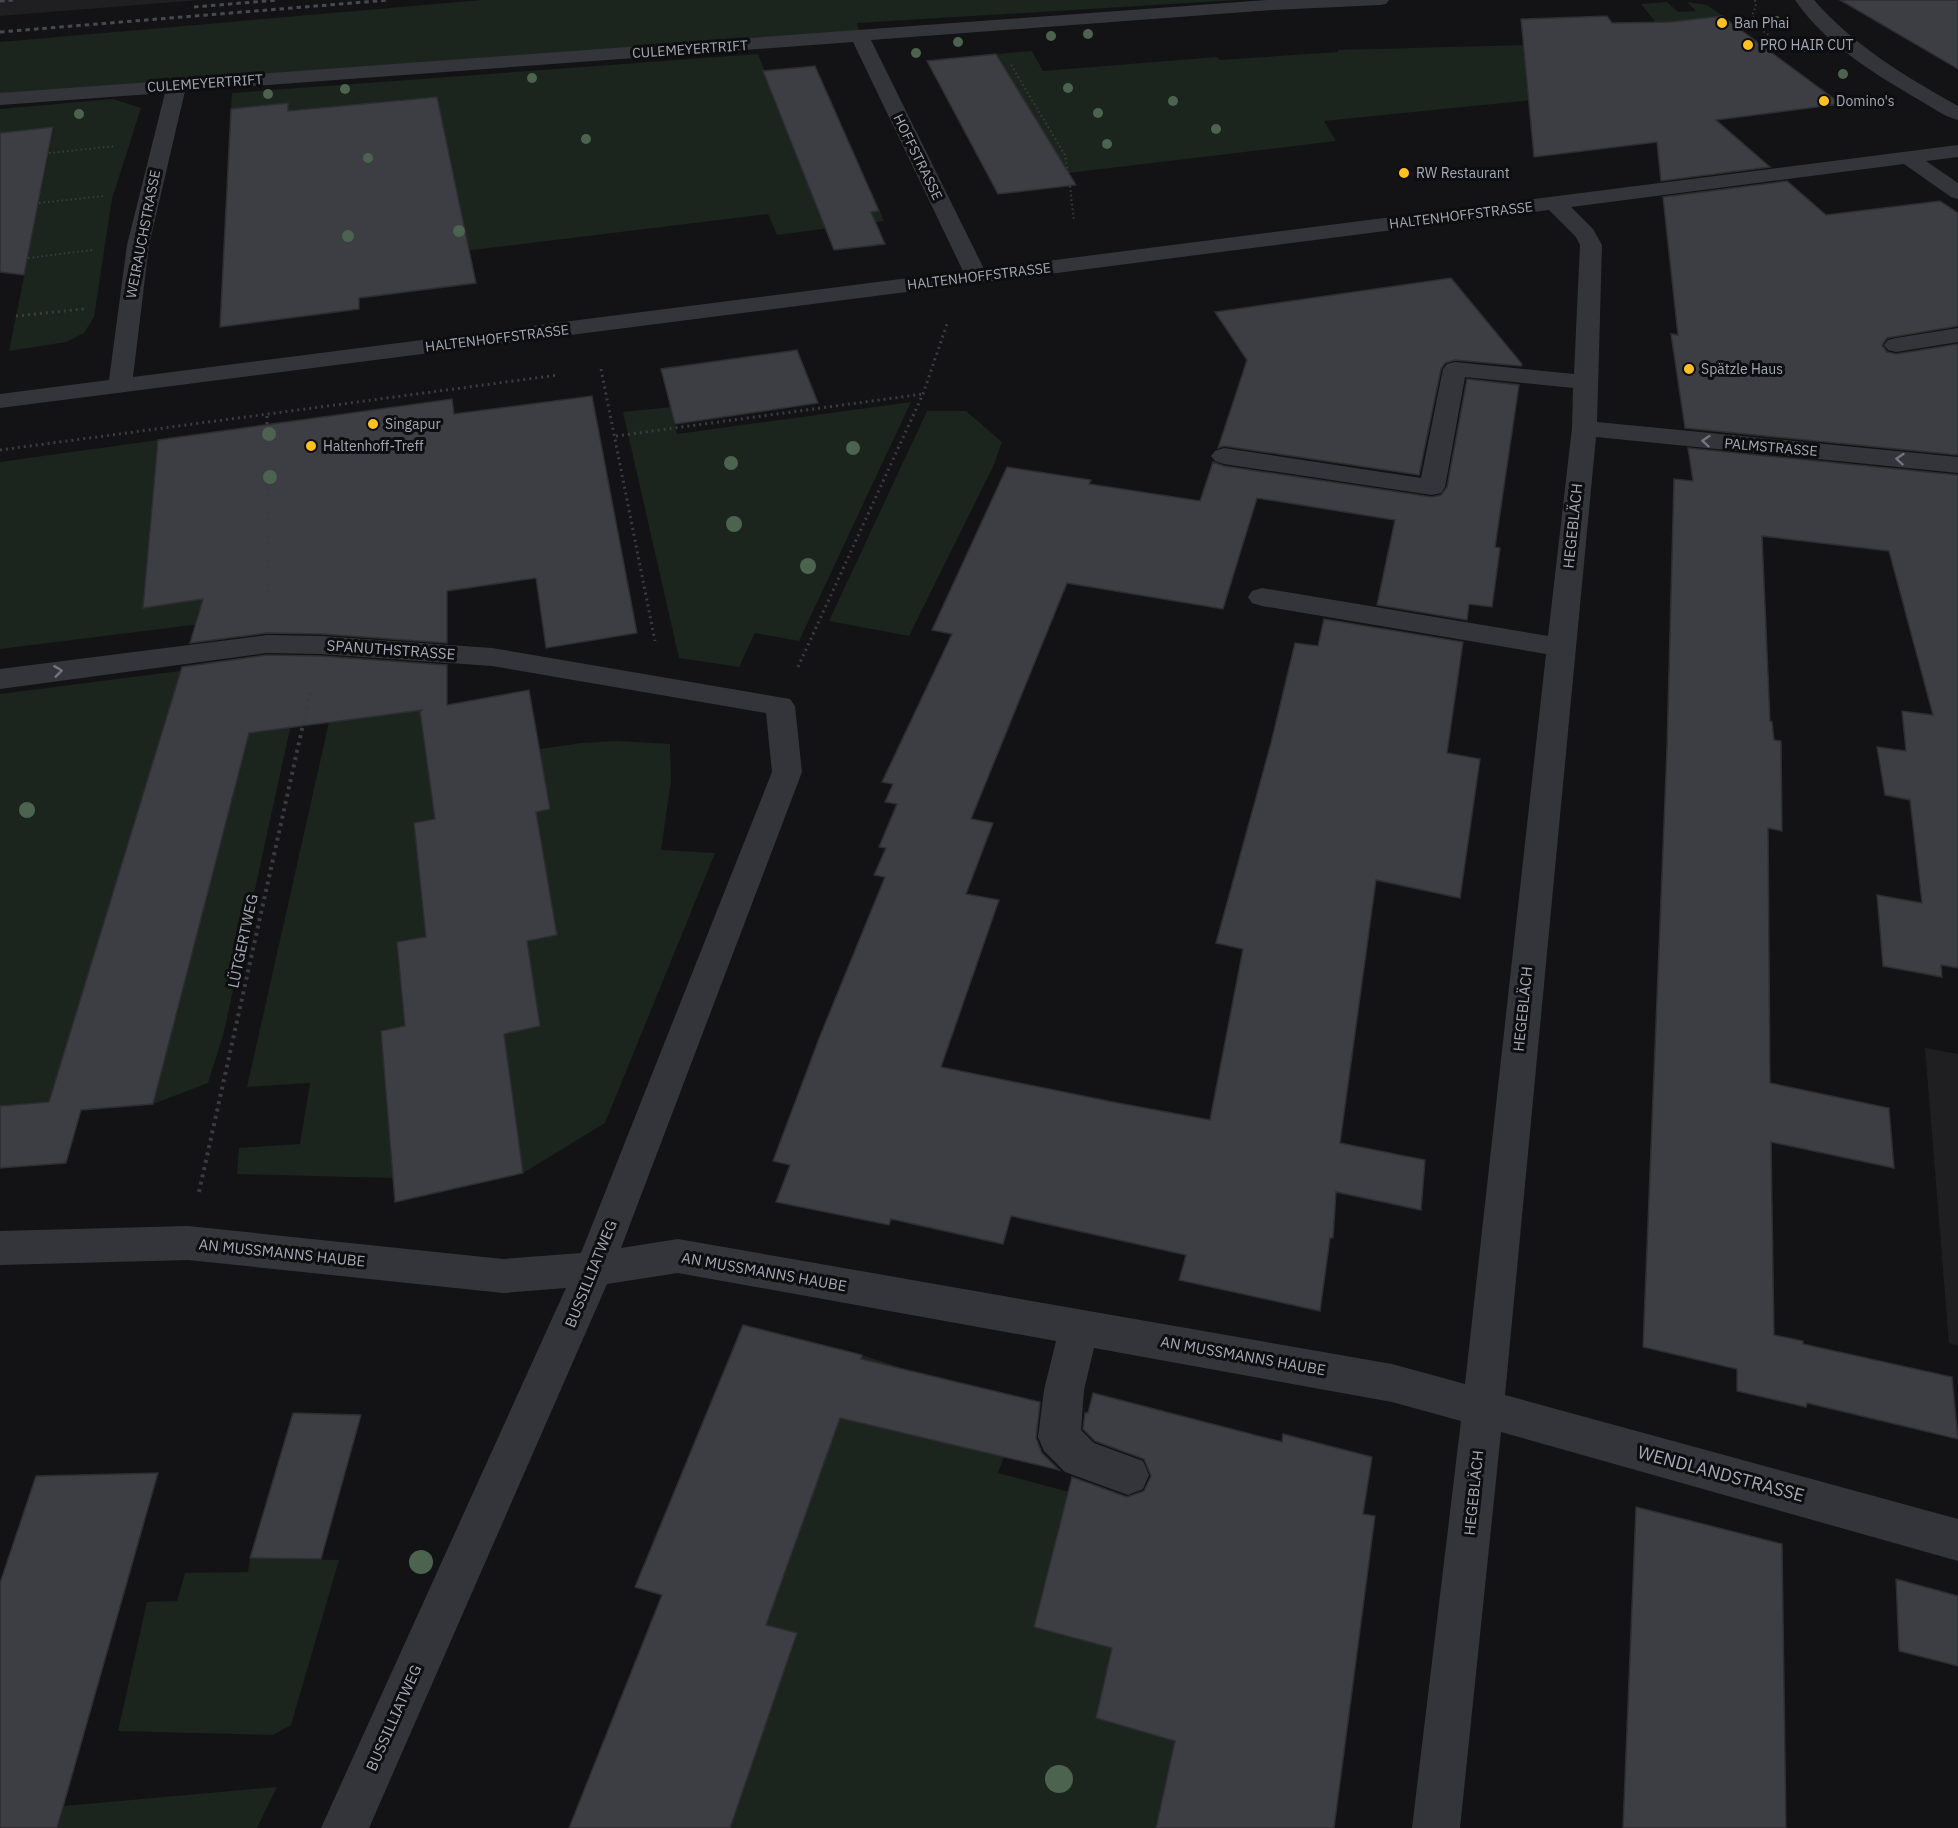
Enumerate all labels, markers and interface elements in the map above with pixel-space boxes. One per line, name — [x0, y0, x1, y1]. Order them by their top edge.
place label: Ban Phai — [1734, 14, 1789, 32]
marker: Ban Phai — [1715, 16, 1729, 30]
street label: CULEMEYERTRIFT — [631, 36, 749, 62]
place label: PRO HAIR CUT — [1760, 36, 1853, 54]
marker: PRO HAIR CUT — [1741, 38, 1755, 52]
street label: CULEMEYERTRIFT — [146, 70, 264, 96]
place label: Domino's — [1836, 92, 1895, 110]
marker: Domino's — [1817, 94, 1831, 108]
street label: HOFFSTRASSE — [889, 111, 947, 203]
place label: RW Restaurant — [1416, 164, 1510, 182]
marker: RW Restaurant — [1397, 166, 1411, 180]
street label: WEIRAUCHSTRASSE — [122, 168, 164, 300]
street label: HALTENHOFFSTRASSE — [1388, 197, 1534, 233]
street label: HALTENHOFFSTRASSE — [906, 258, 1052, 294]
street label: HALTENHOFFSTRASSE — [424, 320, 570, 356]
place label: Spätzle Haus — [1701, 360, 1783, 378]
marker: Spätzle Haus — [1682, 362, 1696, 376]
place label: Singapur — [385, 415, 441, 433]
marker: Singapur — [366, 417, 380, 431]
street label: PALMSTRASSE — [1724, 434, 1818, 460]
one-way arrow — [1701, 435, 1710, 448]
place label: Haltenhoff-Treff — [323, 437, 424, 455]
marker: Haltenhoff-Treff — [304, 439, 318, 453]
one-way arrow — [1895, 453, 1904, 466]
street label: HEGEBLÄCH — [1559, 482, 1586, 569]
street label: SPANUTHSTRASSE — [326, 636, 456, 663]
one-way arrow — [53, 666, 63, 678]
street label: LÜTGERTWEG — [223, 892, 262, 989]
street label: HEGEBLÄCH — [1509, 965, 1536, 1052]
street label: BUSSILLIATWEG — [560, 1217, 621, 1330]
street label: AN MUSSMANNS HAUBE — [198, 1234, 366, 1271]
street label: AN MUSSMANNS HAUBE — [680, 1248, 848, 1295]
street label: AN MUSSMANNS HAUBE — [1159, 1332, 1327, 1379]
street label: WENDLANDSTRASSE — [1635, 1440, 1807, 1507]
street label: HEGEBLÄCH — [1460, 1449, 1487, 1536]
street label: BUSSILLIATWEG — [362, 1662, 425, 1774]

